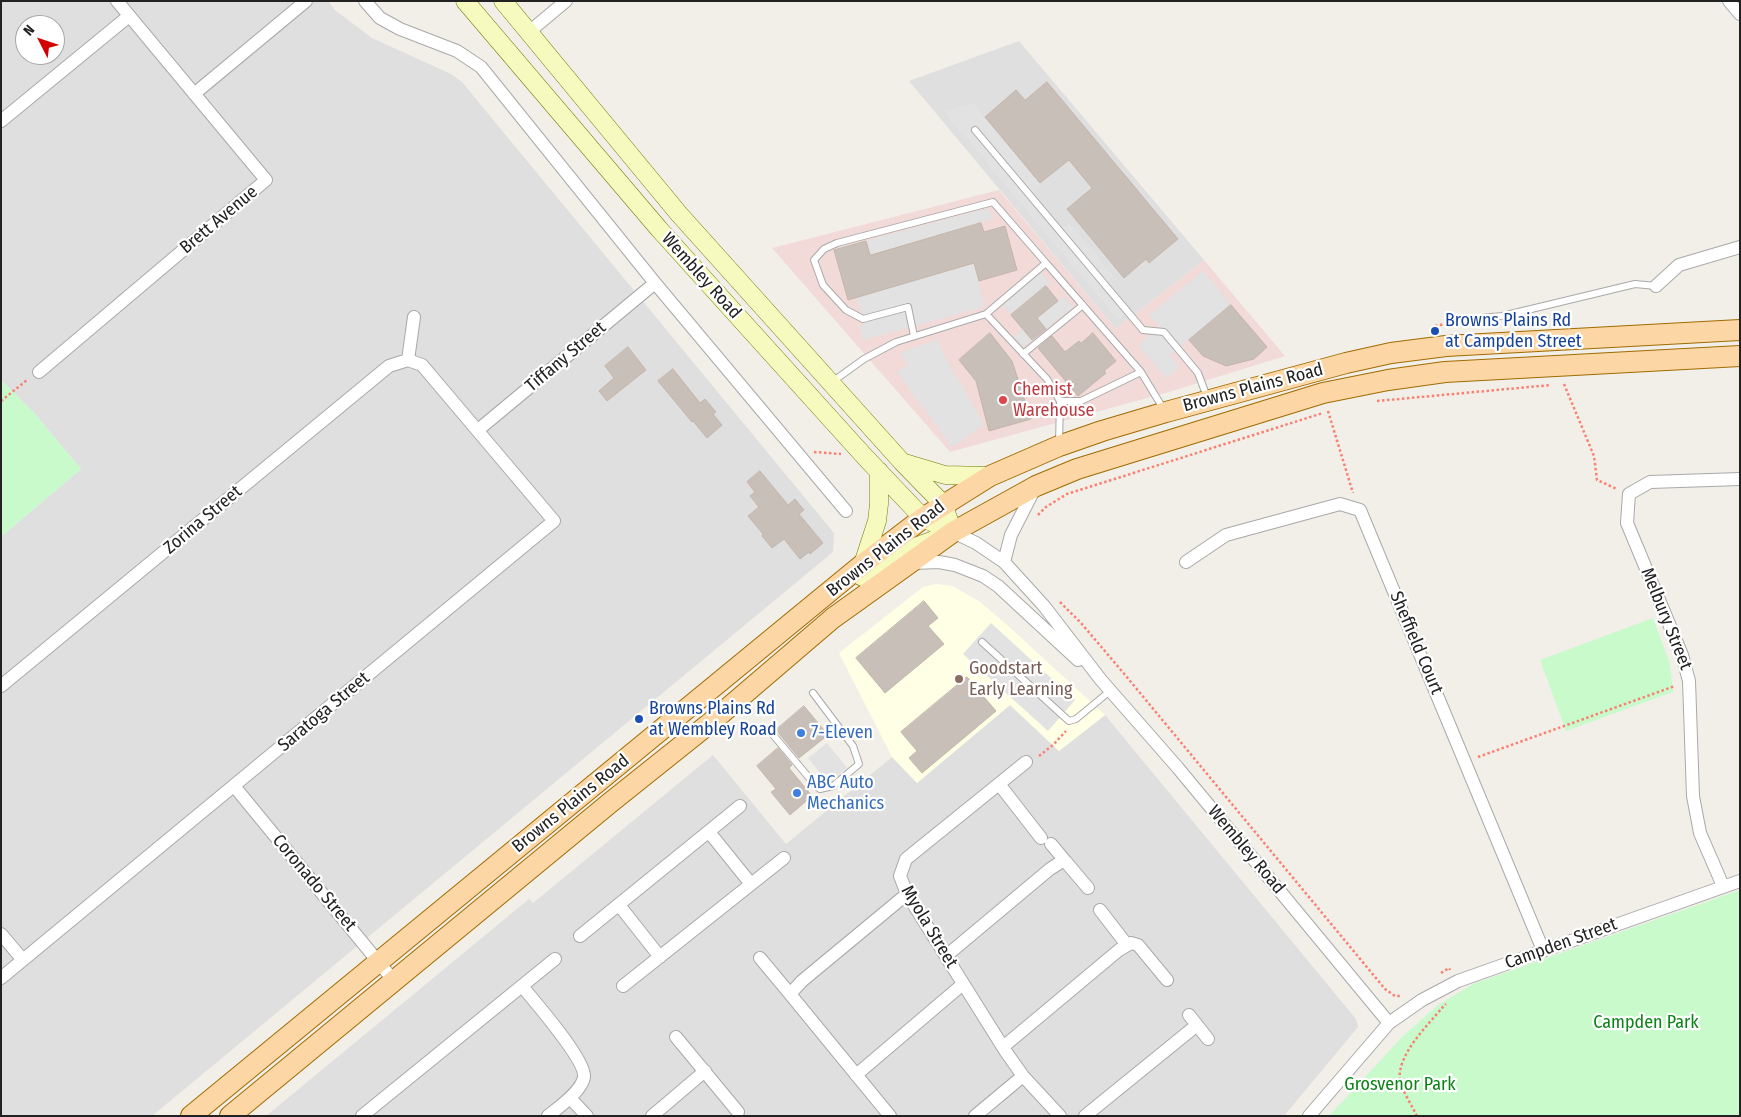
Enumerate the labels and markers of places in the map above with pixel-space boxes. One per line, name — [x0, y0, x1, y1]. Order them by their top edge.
place label: Browns Plains Rd at Campden Street — [1445, 310, 1582, 352]
marker: Browns Plains Rd at Campden Street — [1429, 325, 1441, 337]
place label: Chemist Warehouse — [1013, 379, 1094, 422]
marker: Chemist Warehouse — [997, 394, 1009, 406]
place label: Goodstart Early Learning — [969, 658, 1073, 701]
marker: Goodstart Early Learning — [953, 673, 965, 685]
place label: Browns Plains Rd at Wembley Road — [649, 698, 777, 741]
marker: Browns Plains Rd at Wembley Road — [633, 713, 645, 725]
place label: 7-Eleven — [811, 722, 873, 744]
marker: 7-Eleven — [795, 727, 807, 739]
place label: ABC Auto Mechanics — [807, 772, 884, 814]
marker: ABC Auto Mechanics — [791, 787, 803, 799]

